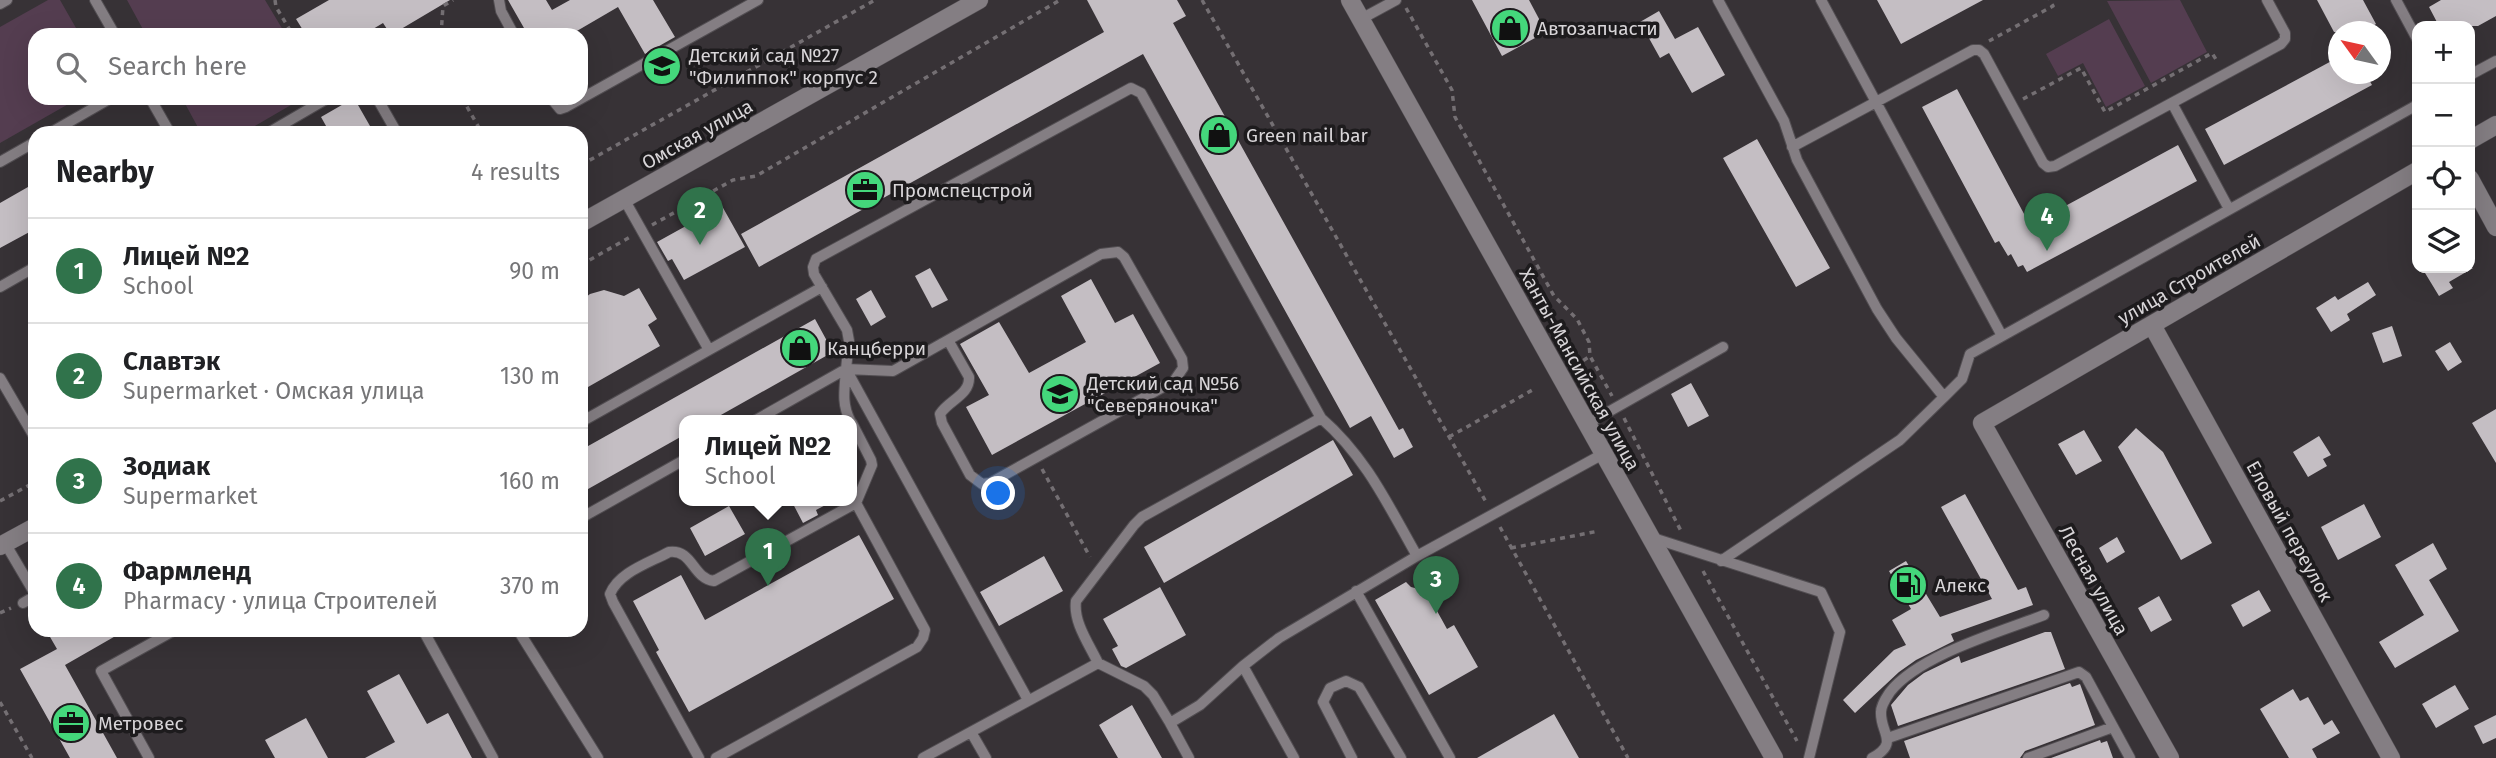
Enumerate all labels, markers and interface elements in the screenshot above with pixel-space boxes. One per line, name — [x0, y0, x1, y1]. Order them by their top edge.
shop icon: Автозапчасти — [1489, 7, 1531, 49]
place label: Автозапчасти — [1537, 17, 1658, 40]
north arrow — [2328, 21, 2391, 84]
map controls — [2412, 21, 2475, 273]
button: + — [2412, 21, 2475, 84]
search box — [28, 28, 588, 105]
place label: Детский сад №27 "Филиппок" корпус 2 — [688, 44, 878, 89]
school or university icon: Детский сад №27 "Филиппок" корпус 2 — [641, 45, 683, 87]
icon: search — [52, 48, 90, 86]
text: Search here — [108, 51, 247, 82]
button: − — [2412, 84, 2475, 147]
street label: Омская улица — [638, 94, 757, 174]
shop icon: Green nail bar — [1198, 114, 1240, 156]
place label: Green nail bar — [1246, 124, 1368, 147]
button: locate — [2412, 147, 2475, 210]
text: Nearby — [56, 154, 154, 190]
text: 4 results — [471, 158, 560, 186]
office icon: Промспецстрой — [844, 169, 886, 211]
place label: Промспецстрой — [892, 179, 1033, 202]
pin: 2 — [677, 187, 723, 245]
pin: 4 — [2024, 193, 2070, 251]
button: layers — [2412, 210, 2475, 273]
street label: улица Строителей — [2114, 229, 2265, 330]
text: Лицей №2 — [123, 241, 249, 272]
text: 1 — [74, 257, 84, 285]
text: 90 m — [509, 257, 560, 285]
street label: Ханты-Мансийская улица — [1514, 264, 1645, 474]
text: School — [123, 272, 194, 300]
shop icon: Канцберри — [779, 327, 821, 369]
place label: Канцберри — [827, 337, 926, 360]
text: Славтэк — [123, 346, 220, 377]
text: 2 — [73, 362, 85, 390]
text: 130 m — [500, 362, 560, 390]
place label: Детский сад №56 "Северяночка" — [1086, 372, 1239, 417]
school or university icon: Детский сад №56 "Северяночка" — [1039, 373, 1081, 415]
text: Supermarket · Омская улица — [123, 377, 425, 405]
popup — [679, 415, 857, 506]
text: Лицей №2 — [705, 431, 831, 462]
text: Зодиак — [123, 451, 210, 482]
street label: Еловый переулок — [2241, 457, 2338, 606]
text: School — [705, 462, 775, 490]
text: 3 — [73, 467, 85, 495]
text: 160 m — [499, 467, 560, 495]
your location — [981, 476, 1015, 510]
text: Supermarket — [123, 482, 258, 510]
street label: Лесная улица — [2054, 521, 2133, 639]
pin: 1 — [745, 528, 791, 586]
text: Фармленд — [123, 556, 251, 587]
pin: 3 — [1413, 556, 1459, 614]
fuel station icon: Алекс — [1887, 564, 1929, 606]
text: 4 — [73, 572, 86, 600]
text: 370 m — [500, 572, 560, 600]
place label: Алекс — [1935, 574, 1986, 597]
text: Pharmacy · улица Строителей — [123, 587, 438, 615]
office icon: Метровес — [50, 702, 92, 744]
place label: Метровес — [98, 712, 184, 735]

